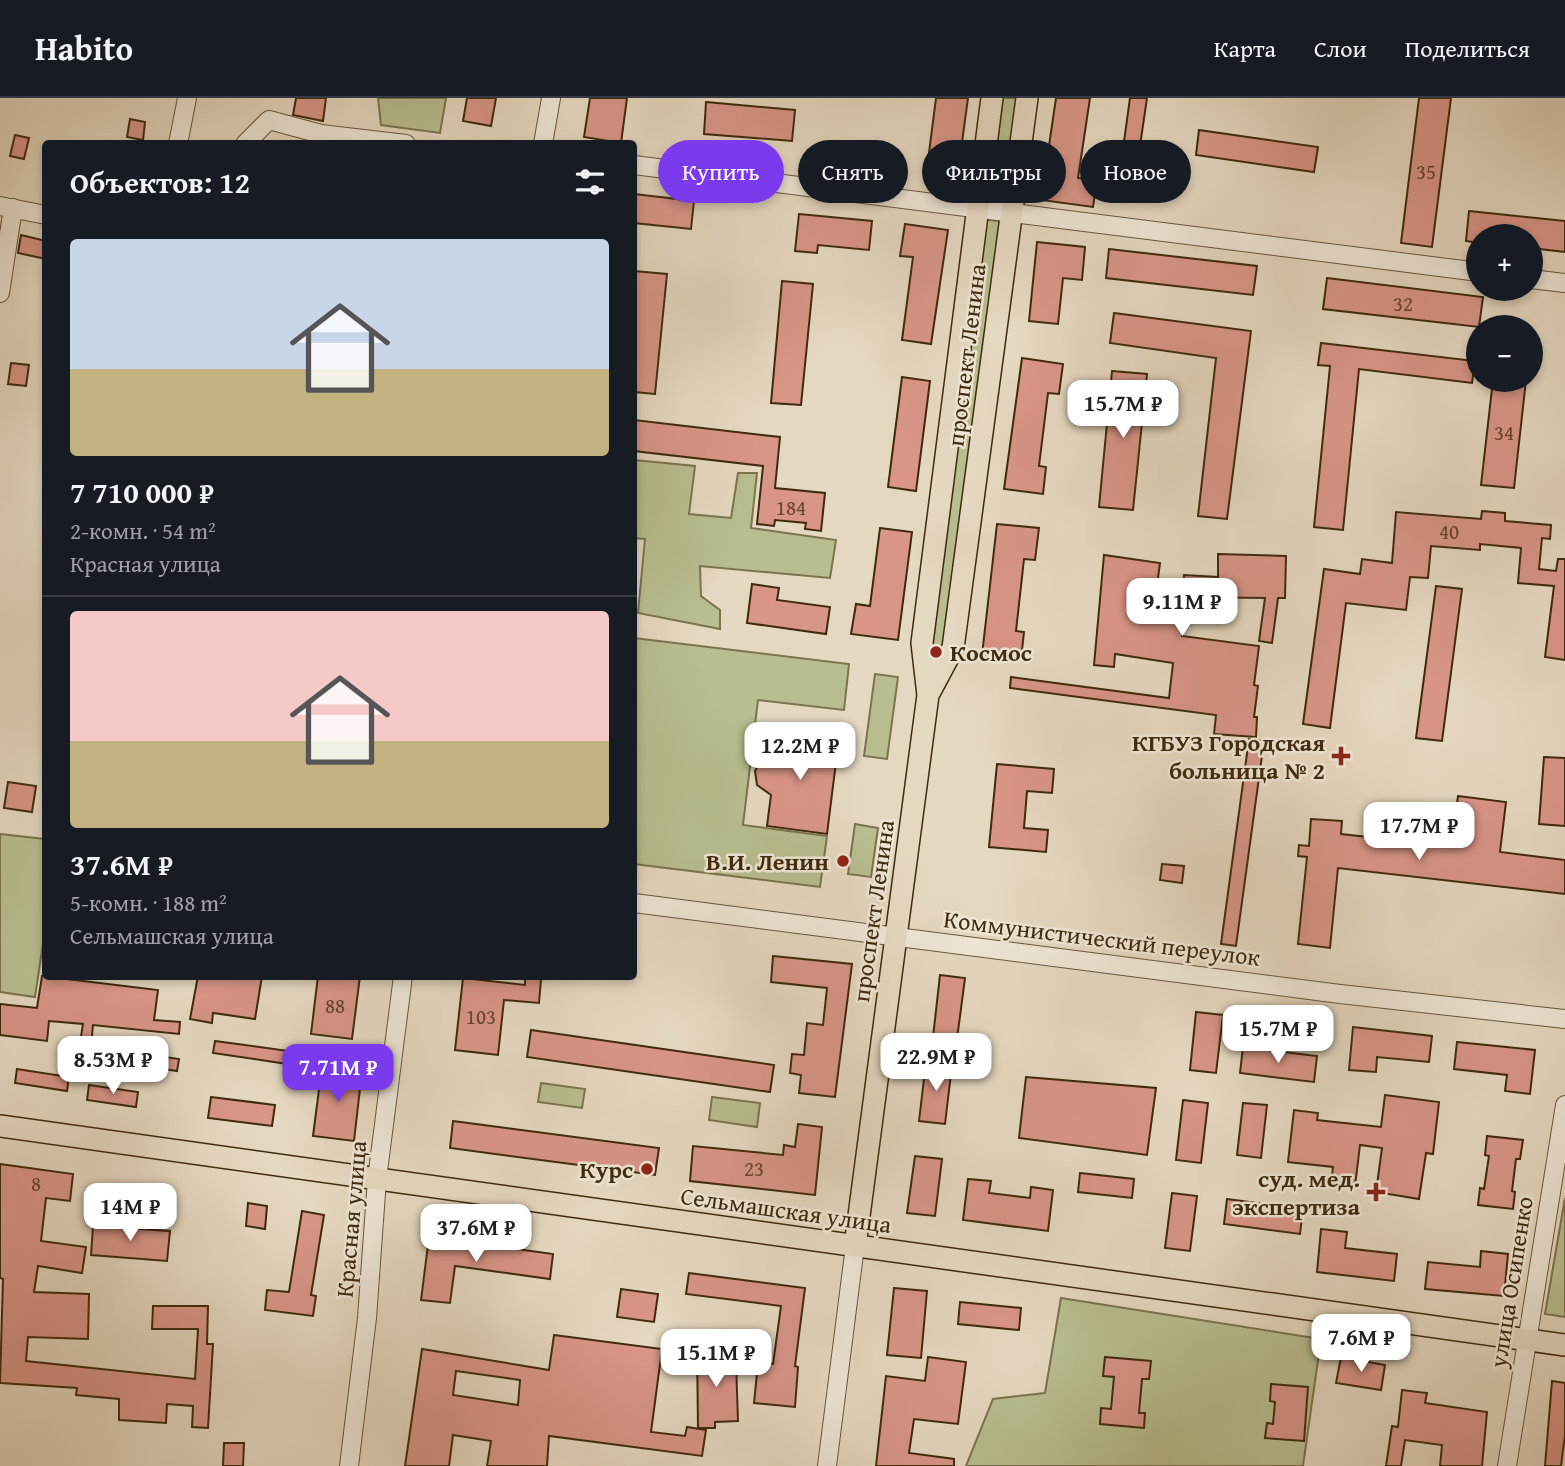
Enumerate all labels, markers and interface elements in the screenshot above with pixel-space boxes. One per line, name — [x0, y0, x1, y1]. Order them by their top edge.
text: Habito — [35, 24, 133, 72]
text: Карта — [1214, 31, 1276, 66]
text: Слои — [1314, 31, 1367, 66]
text: Поделиться — [1405, 31, 1530, 66]
chip: Купить — [658, 140, 784, 203]
chip: Снять — [798, 140, 908, 203]
chip: Фильтры — [922, 140, 1066, 203]
chip: Новое — [1080, 140, 1191, 203]
house number: 35 — [1416, 156, 1436, 187]
text: Объектов: 12 — [70, 160, 250, 204]
icon: filters — [571, 163, 609, 201]
map controls — [1466, 224, 1543, 392]
button: + — [1466, 224, 1543, 301]
street label: проспект Ленина — [937, 261, 995, 448]
icon: home — [277, 285, 403, 411]
house number: 32 — [1393, 288, 1413, 319]
button: − — [1466, 315, 1543, 392]
pin: 15.7M ₽ — [1058, 380, 1188, 440]
text: 15.7M ₽ — [1083, 386, 1163, 419]
house number: 34 — [1494, 417, 1514, 448]
text: 7 710 000 ₽ — [70, 470, 214, 514]
house number: 184 — [776, 492, 806, 523]
text: 2-комн. · 54 m² — [70, 514, 216, 547]
house number: 40 — [1439, 516, 1459, 547]
text: Красная улица — [70, 547, 221, 580]
pin: 9.11M ₽ — [1117, 578, 1247, 638]
text: 9.11M ₽ — [1142, 584, 1222, 617]
place label: Космос — [950, 635, 1032, 670]
marker: Космос — [928, 644, 944, 660]
icon: home — [277, 657, 403, 783]
pin: 12.2M ₽ — [735, 722, 865, 782]
place label: КГБУЗ Городская больница № 2 — [1132, 725, 1325, 788]
text: 12.2M ₽ — [760, 728, 840, 761]
marker: КГБУЗ Городская больница № 2 — [1331, 746, 1351, 766]
pin: 17.7M ₽ — [1354, 802, 1484, 862]
text: 17.7M ₽ — [1379, 808, 1459, 841]
street label: проспект Ленина — [843, 817, 903, 1004]
text: 37.6M ₽ — [70, 842, 173, 886]
place label: В.И. Ленин — [706, 844, 829, 879]
marker: В.И. Ленин — [835, 853, 851, 869]
text: 5-комн. · 188 m² — [70, 886, 227, 919]
street label: Коммунистический переулок — [942, 901, 1263, 975]
text: Сельмашская улица — [70, 919, 274, 952]
house number: 88 — [325, 990, 345, 1021]
house number: 103 — [466, 1001, 496, 1032]
pin: 15.7M ₽ — [1213, 1006, 1343, 1065]
text: 15.7M ₽ — [1238, 1011, 1318, 1044]
pin: 22.9M ₽ — [871, 1034, 1001, 1093]
pin: 8.53M ₽ — [48, 1037, 178, 1096]
text: 22.9M ₽ — [896, 1039, 976, 1072]
text: 8.53M ₽ — [73, 1042, 153, 1075]
pin: 7.71M ₽ — [273, 1044, 403, 1104]
text: 7.71M ₽ — [298, 1050, 378, 1083]
street label: Красная улица — [327, 1139, 375, 1299]
place label: Курс — [580, 1152, 633, 1187]
house number: 23 — [744, 1153, 764, 1184]
marker: Курс — [639, 1161, 655, 1177]
place label: суд. мед. экспертиза — [1232, 1161, 1361, 1224]
house number: 8 — [31, 1168, 41, 1199]
street label: Сельмашская улица — [678, 1178, 894, 1242]
marker: суд. мед. экспертиза — [1366, 1182, 1386, 1202]
pin: 14M ₽ — [81, 1184, 179, 1243]
text: 14M ₽ — [100, 1189, 160, 1222]
street label: улица Осипенко — [1480, 1194, 1542, 1371]
pin: 37.6M ₽ — [411, 1204, 541, 1264]
text: 37.6M ₽ — [436, 1210, 516, 1243]
pin: 7.6M ₽ — [1304, 1314, 1418, 1374]
text: 7.6M ₽ — [1327, 1320, 1395, 1353]
pin: 15.1M ₽ — [651, 1330, 781, 1389]
text: 15.1M ₽ — [676, 1335, 756, 1368]

